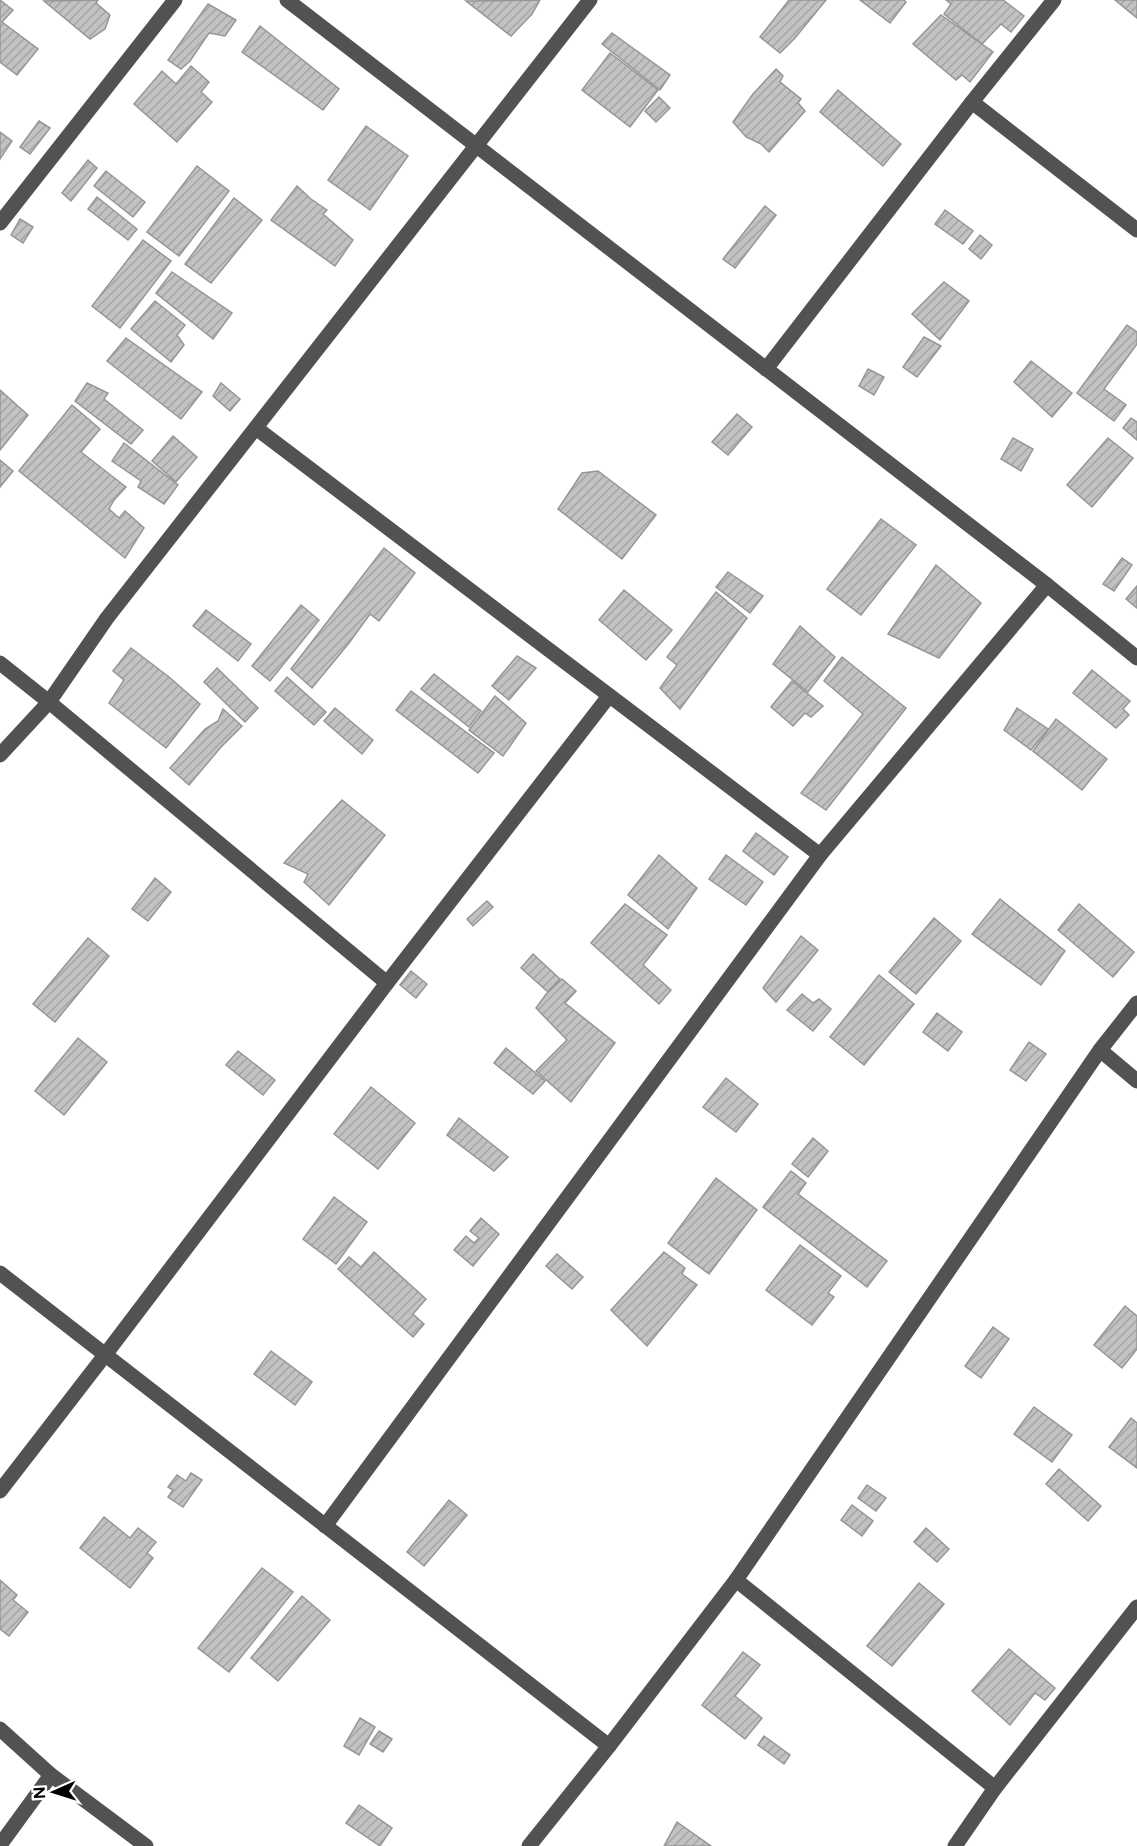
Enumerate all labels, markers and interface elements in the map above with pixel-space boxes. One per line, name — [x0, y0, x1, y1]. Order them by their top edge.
north arrow — [24, 1762, 84, 1822]
text: N — [30, 1786, 49, 1799]

